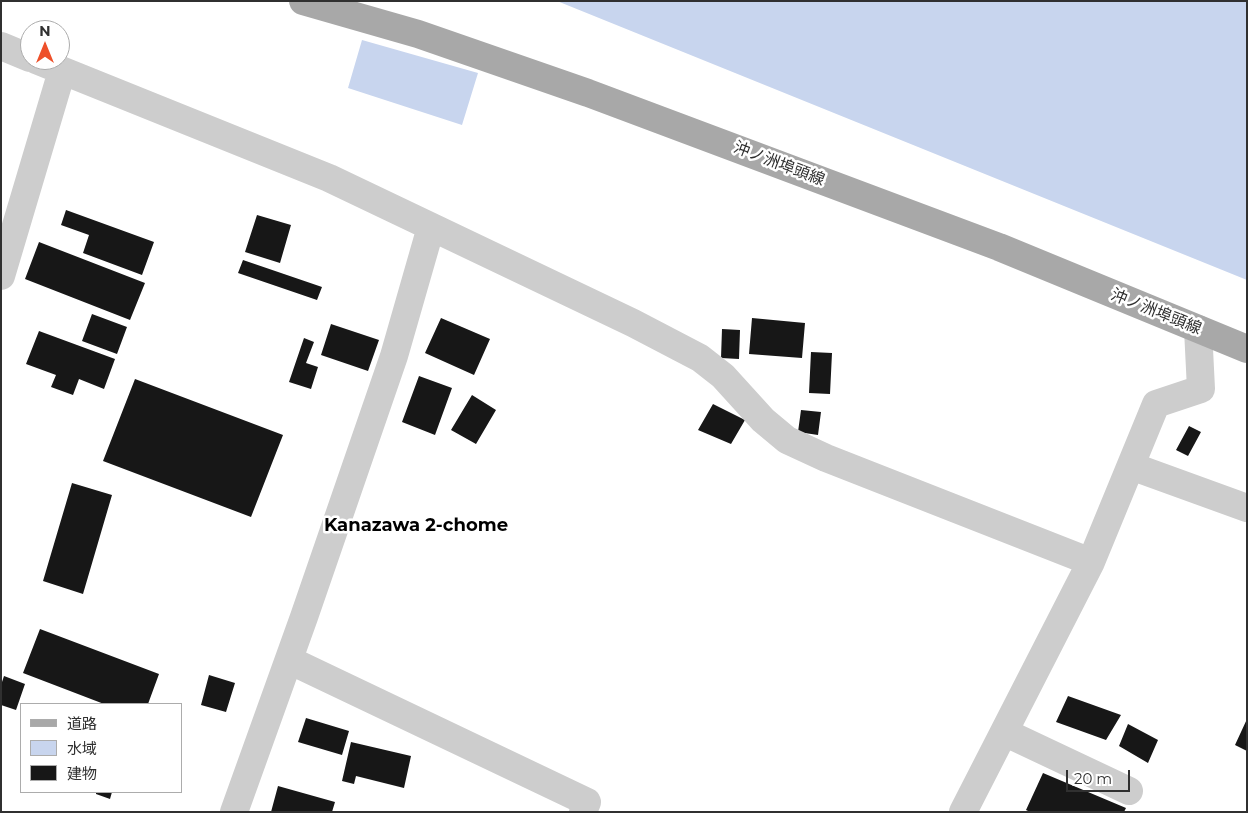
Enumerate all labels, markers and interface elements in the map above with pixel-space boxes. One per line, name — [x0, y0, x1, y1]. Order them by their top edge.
north arrow — [20, 20, 70, 70]
text: N — [39, 22, 51, 40]
street label: 沖ノ洲埠頭線 — [731, 138, 827, 190]
street label: 沖ノ洲埠頭線 — [1108, 285, 1204, 339]
district label: Kanazawa 2-chome — [324, 515, 508, 537]
legend — [20, 703, 182, 793]
text: 道路 — [67, 714, 97, 733]
text: 水域 — [67, 739, 97, 758]
scale bar — [1068, 760, 1132, 792]
text: 建物 — [67, 764, 97, 783]
text: 20 m — [1074, 769, 1112, 788]

